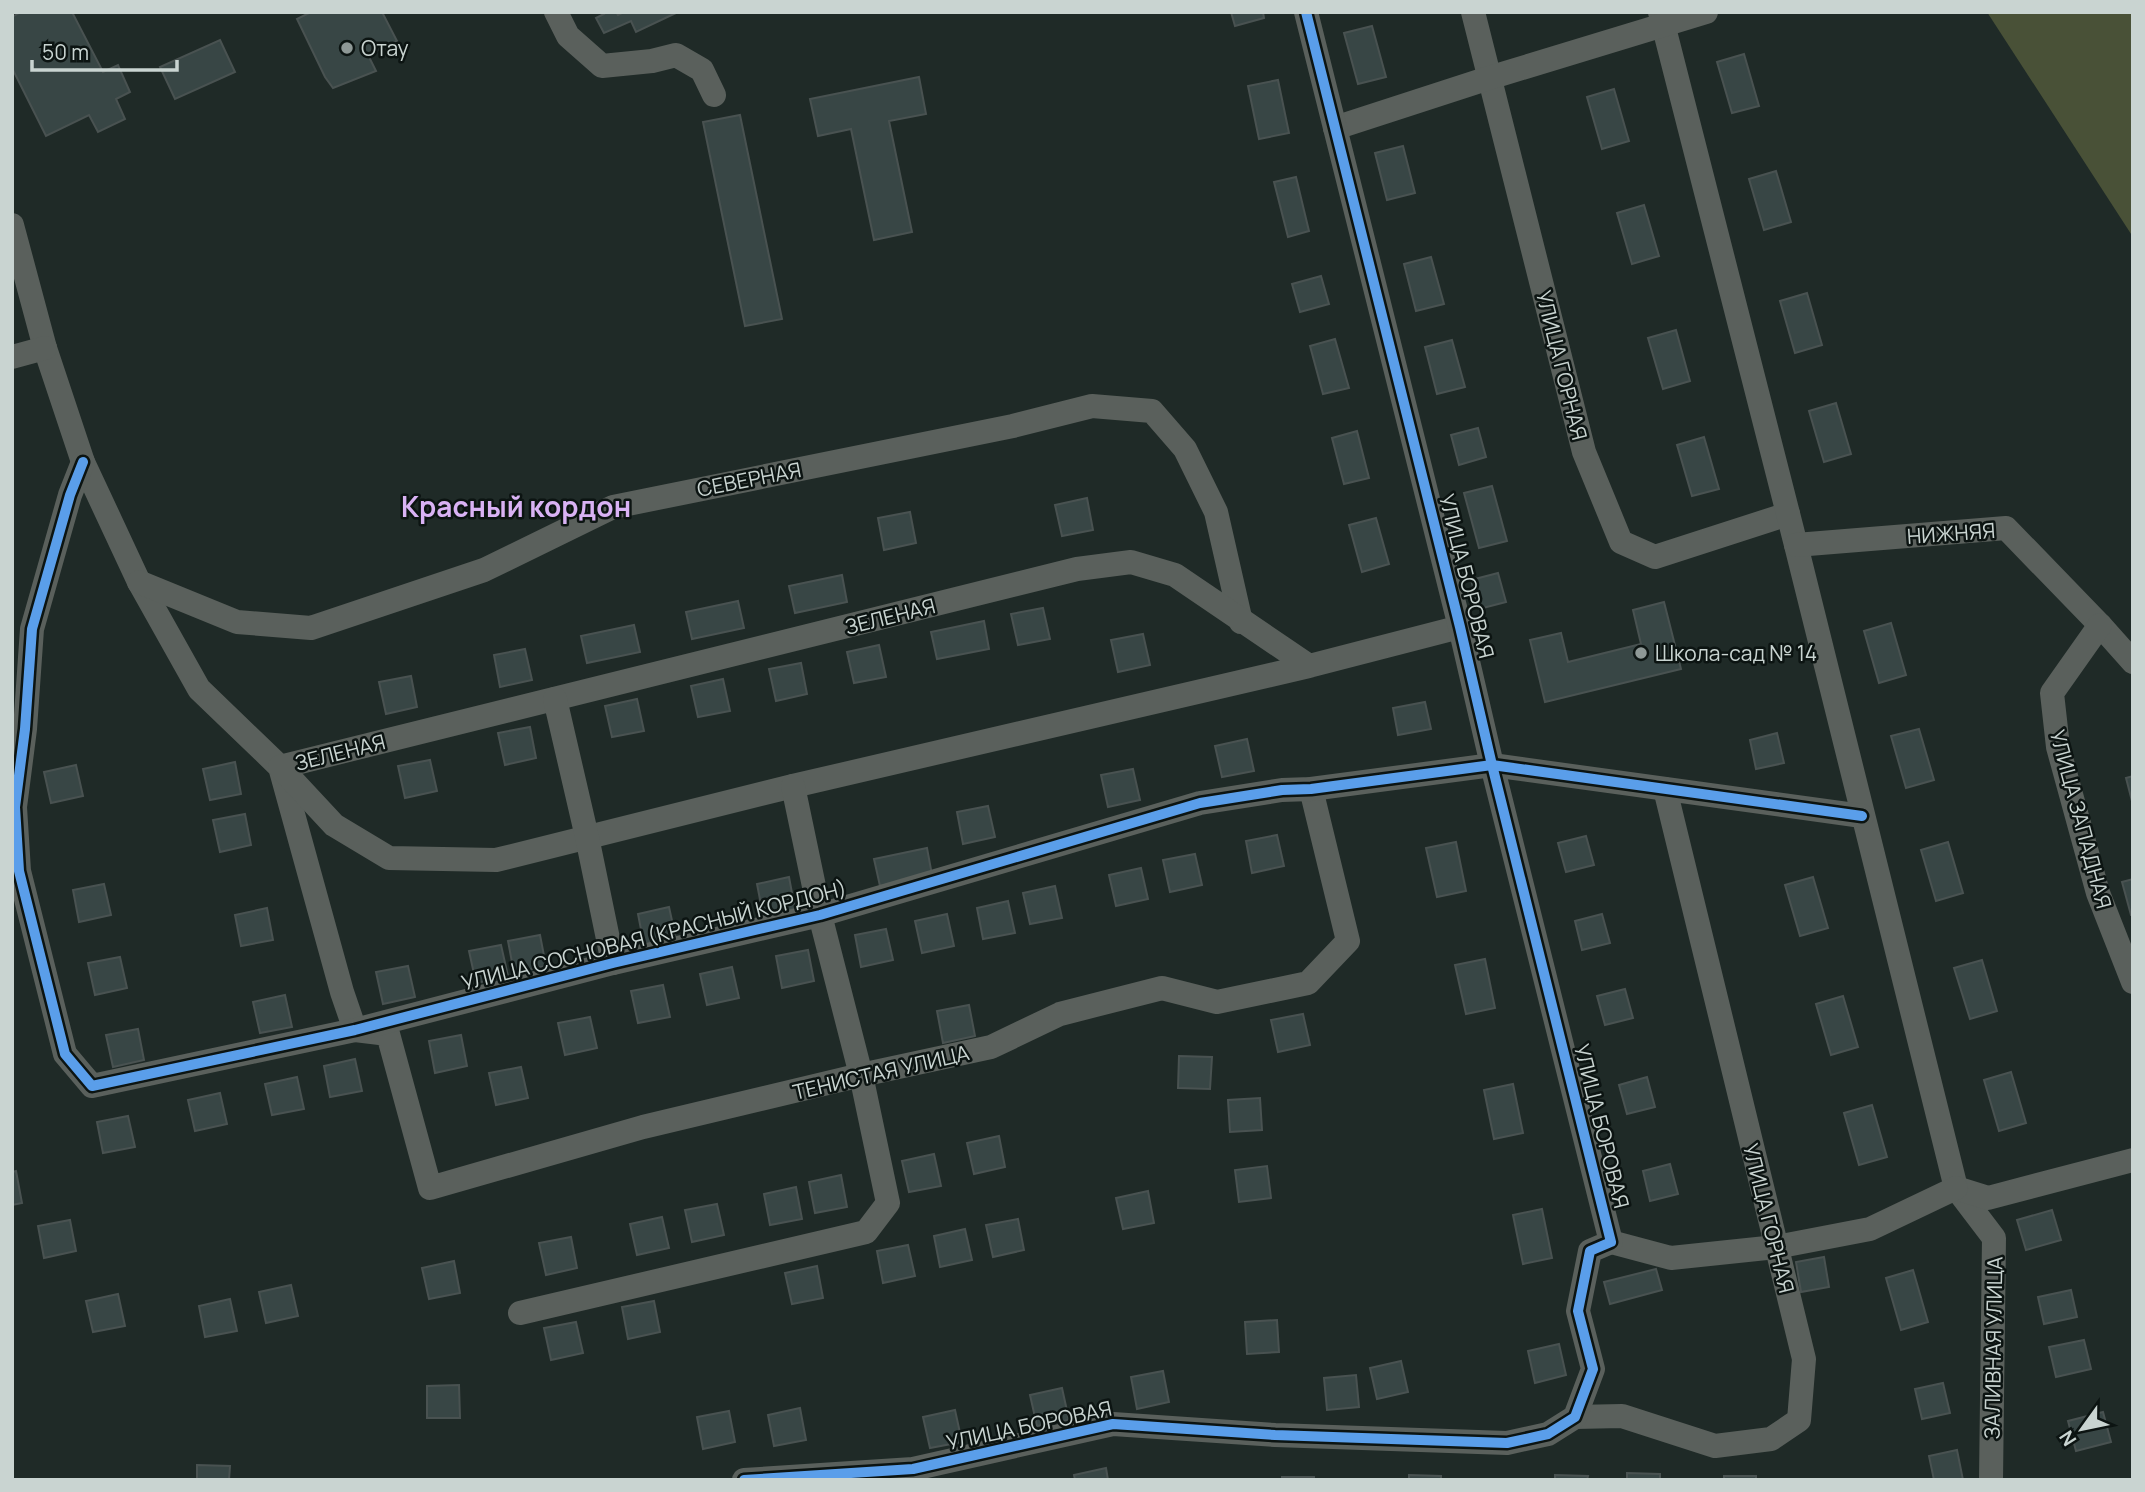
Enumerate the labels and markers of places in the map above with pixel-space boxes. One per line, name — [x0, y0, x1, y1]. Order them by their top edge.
place label: Отау — [361, 34, 409, 62]
marker: Отау — [339, 40, 355, 56]
place label: Школа-сад № 14 — [1655, 639, 1817, 667]
marker: Школа-сад № 14 — [1633, 645, 1649, 661]

